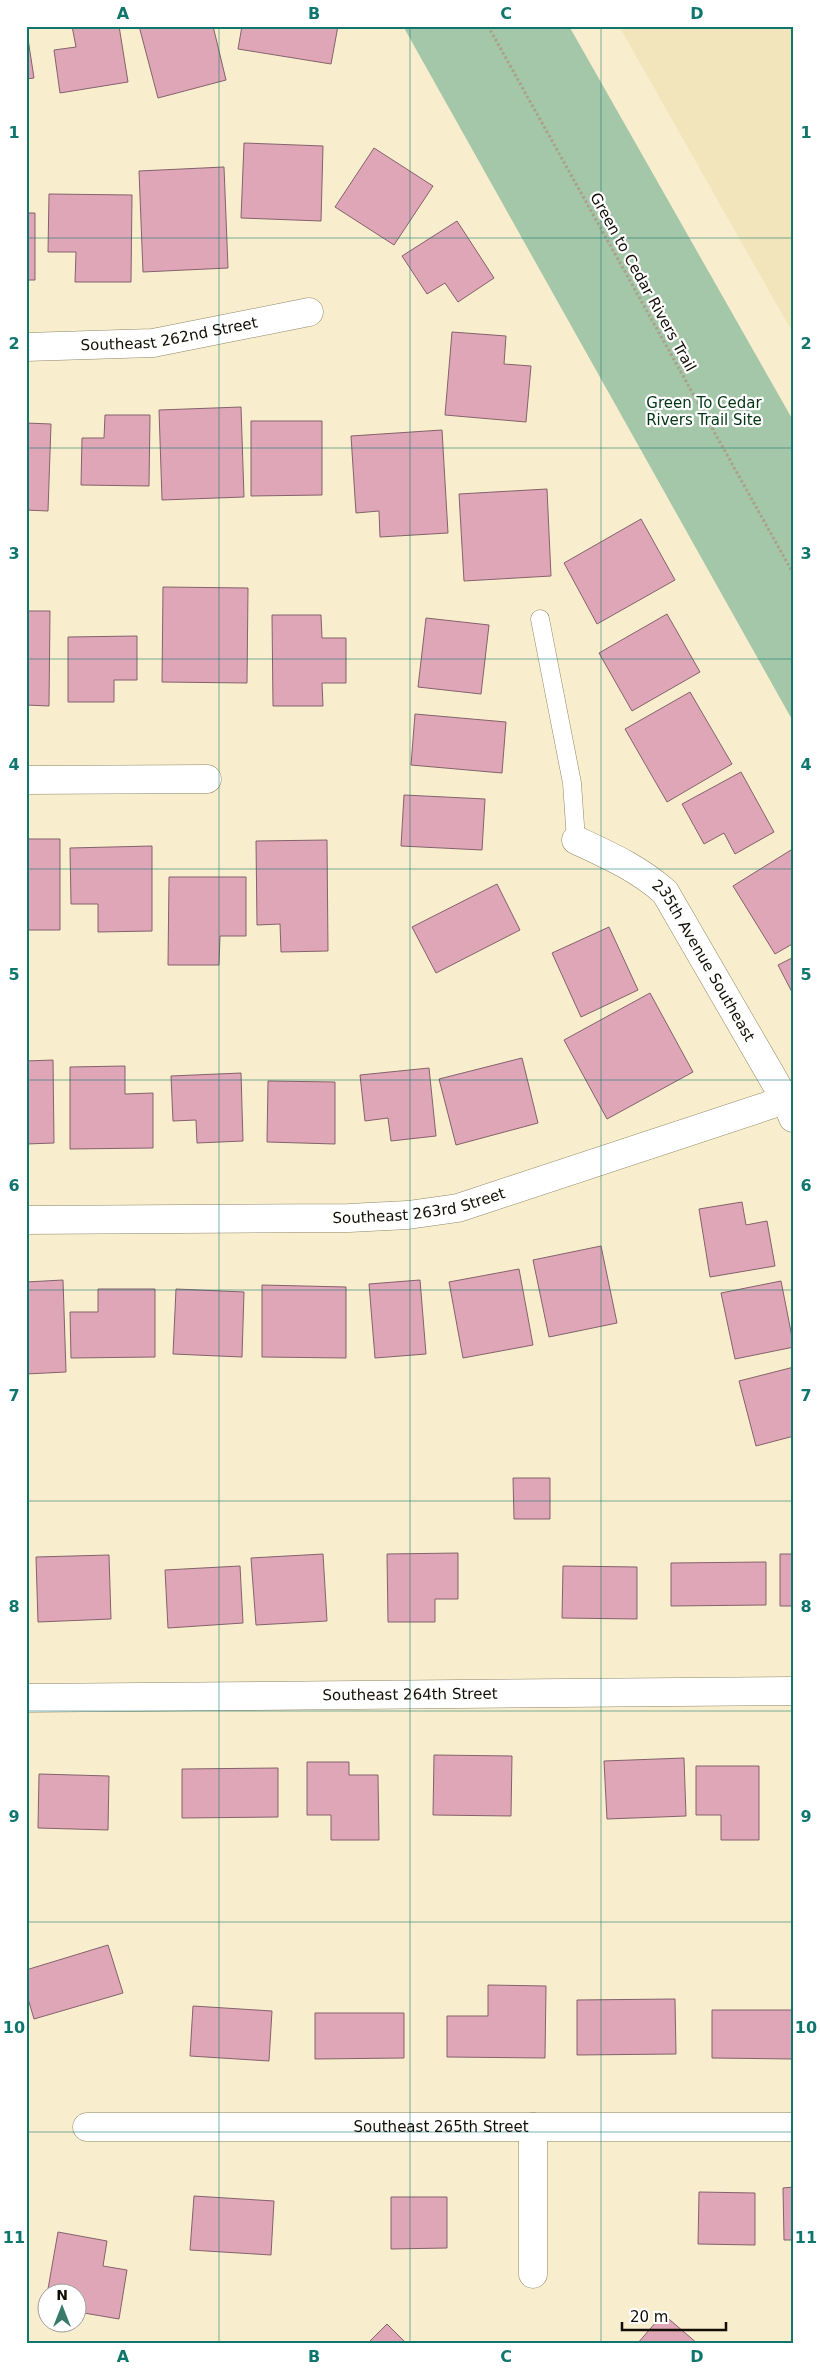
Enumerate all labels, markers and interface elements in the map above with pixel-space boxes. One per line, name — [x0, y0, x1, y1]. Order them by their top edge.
text: A — [117, 4, 130, 23]
text: B — [308, 4, 320, 23]
text: C — [500, 4, 512, 23]
text: D — [690, 4, 704, 23]
text: 1 — [8, 123, 20, 142]
text: 1 — [800, 123, 812, 142]
street label: Green to Cedar Rivers Trail — [586, 190, 700, 374]
street label: Southeast 262nd Street — [80, 313, 259, 354]
text: 2 — [8, 334, 20, 353]
text: 2 — [800, 334, 812, 353]
park label: Green To Cedar Rivers Trail Site — [646, 394, 762, 429]
text: 3 — [8, 544, 20, 563]
text: 3 — [800, 544, 812, 563]
text: 4 — [8, 755, 20, 774]
text: 4 — [800, 755, 812, 774]
street label: 235th Avenue Southeast — [649, 876, 759, 1045]
text: 5 — [8, 965, 20, 984]
text: 5 — [800, 965, 812, 984]
text: 6 — [8, 1176, 20, 1195]
text: 6 — [800, 1176, 812, 1195]
street label: Southeast 263rd Street — [332, 1184, 507, 1227]
text: 7 — [8, 1386, 20, 1405]
text: 7 — [800, 1386, 812, 1405]
text: 8 — [8, 1597, 20, 1616]
text: 8 — [800, 1597, 812, 1616]
street label: Southeast 264th Street — [322, 1685, 498, 1704]
text: 9 — [8, 1807, 20, 1826]
text: 9 — [800, 1807, 812, 1826]
text: 10 — [3, 2018, 25, 2037]
text: 10 — [795, 2018, 817, 2037]
street label: Southeast 265th Street — [353, 2118, 529, 2136]
text: 11 — [3, 2228, 25, 2247]
text: 11 — [795, 2228, 817, 2247]
north arrow — [38, 2282, 88, 2332]
text: N — [56, 2287, 68, 2303]
scale bar — [622, 2300, 726, 2332]
text: 20 m — [630, 2308, 668, 2326]
text: A — [117, 2347, 130, 2366]
text: B — [308, 2347, 320, 2366]
text: C — [500, 2347, 512, 2366]
text: D — [690, 2347, 704, 2366]

